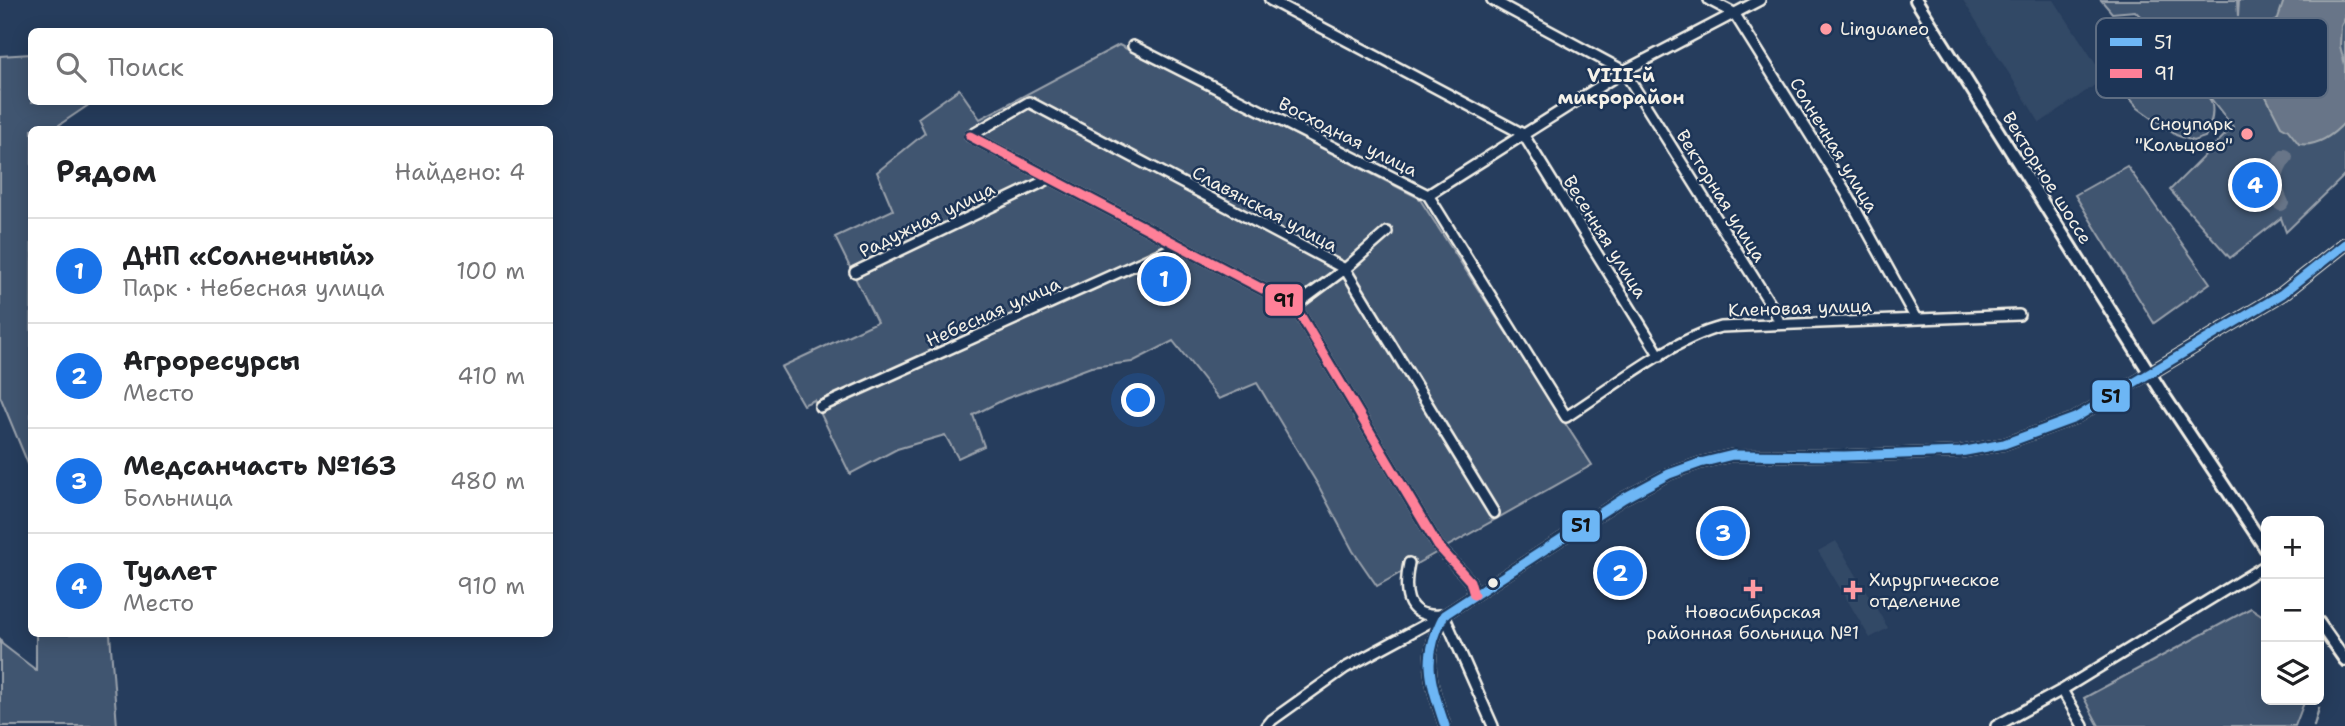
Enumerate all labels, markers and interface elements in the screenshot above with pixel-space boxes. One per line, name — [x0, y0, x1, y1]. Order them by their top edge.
place label: Linguaneo — [1840, 17, 1929, 41]
legend — [2096, 18, 2328, 98]
marker: Linguaneo — [1818, 21, 1834, 37]
search box — [28, 28, 553, 105]
text: 51 — [2154, 30, 2173, 55]
icon: search — [52, 48, 90, 86]
text: Поиск — [108, 49, 184, 84]
text: 91 — [2154, 61, 2175, 86]
district label: VIII-й микрорайон — [1558, 63, 1684, 110]
street label: Солнечная улица — [1784, 73, 1884, 217]
street label: Восходная улица — [1274, 92, 1422, 182]
street label: Векторное шоссе — [1997, 107, 2097, 249]
place label: Сноупарк "Кольцово" — [2135, 112, 2233, 157]
street label: Векторная улица — [1671, 125, 1771, 267]
marker: Сноупарк "Кольцово" — [2239, 126, 2255, 142]
text: Рядом — [56, 151, 156, 192]
text: Найдено: 4 — [395, 157, 525, 187]
pin: 4 — [2232, 159, 2278, 211]
street label: Славянская улица — [1188, 160, 1342, 258]
street label: Весенняя улица — [1558, 171, 1652, 303]
street label: Радужная улица — [855, 177, 999, 263]
text: ДНП «Солнечный» — [123, 238, 375, 273]
pin: 1 — [1141, 253, 1187, 305]
text: 1 — [74, 256, 84, 286]
text: 100 m — [456, 256, 525, 286]
street label: Небесная улица — [922, 272, 1064, 352]
text: Парк · Небесная улица — [123, 273, 385, 303]
line badge: 91 — [1264, 283, 1304, 317]
text: 91 — [1273, 288, 1295, 313]
street label: Кленовая улица — [1728, 293, 1872, 323]
text: Агроресурсы — [123, 343, 300, 378]
text: 2 — [71, 361, 87, 391]
text: 410 m — [457, 361, 525, 391]
text: Место — [123, 378, 194, 408]
line badge: 51 — [2091, 379, 2131, 413]
your location — [1121, 383, 1155, 417]
text: 51 — [2101, 384, 2121, 409]
text: Медсанчасть №163 — [123, 448, 396, 483]
text: 3 — [71, 466, 87, 496]
text: 480 m — [450, 466, 525, 496]
text: Больница — [123, 483, 233, 513]
pin: 3 — [1700, 507, 1746, 559]
line badge: 51 — [1561, 509, 1601, 543]
text: 51 — [1571, 513, 1591, 538]
map controls — [2261, 516, 2324, 705]
button: + — [2261, 516, 2324, 579]
pin: 2 — [1597, 547, 1643, 599]
text: Туалет — [123, 553, 217, 588]
place label: Хирургическое отделение — [1869, 568, 2000, 613]
text: 4 — [71, 571, 87, 601]
text: 910 m — [457, 571, 525, 601]
unlabelled marker — [1486, 576, 1500, 590]
marker: Новосибирская районная больница №1 — [1743, 579, 1763, 599]
button: − — [2261, 579, 2324, 642]
marker: Хирургическое отделение — [1843, 580, 1863, 600]
text: Место — [123, 588, 194, 618]
place label: Новосибирская районная больница №1 — [1647, 600, 1859, 645]
button: layers — [2261, 642, 2324, 705]

